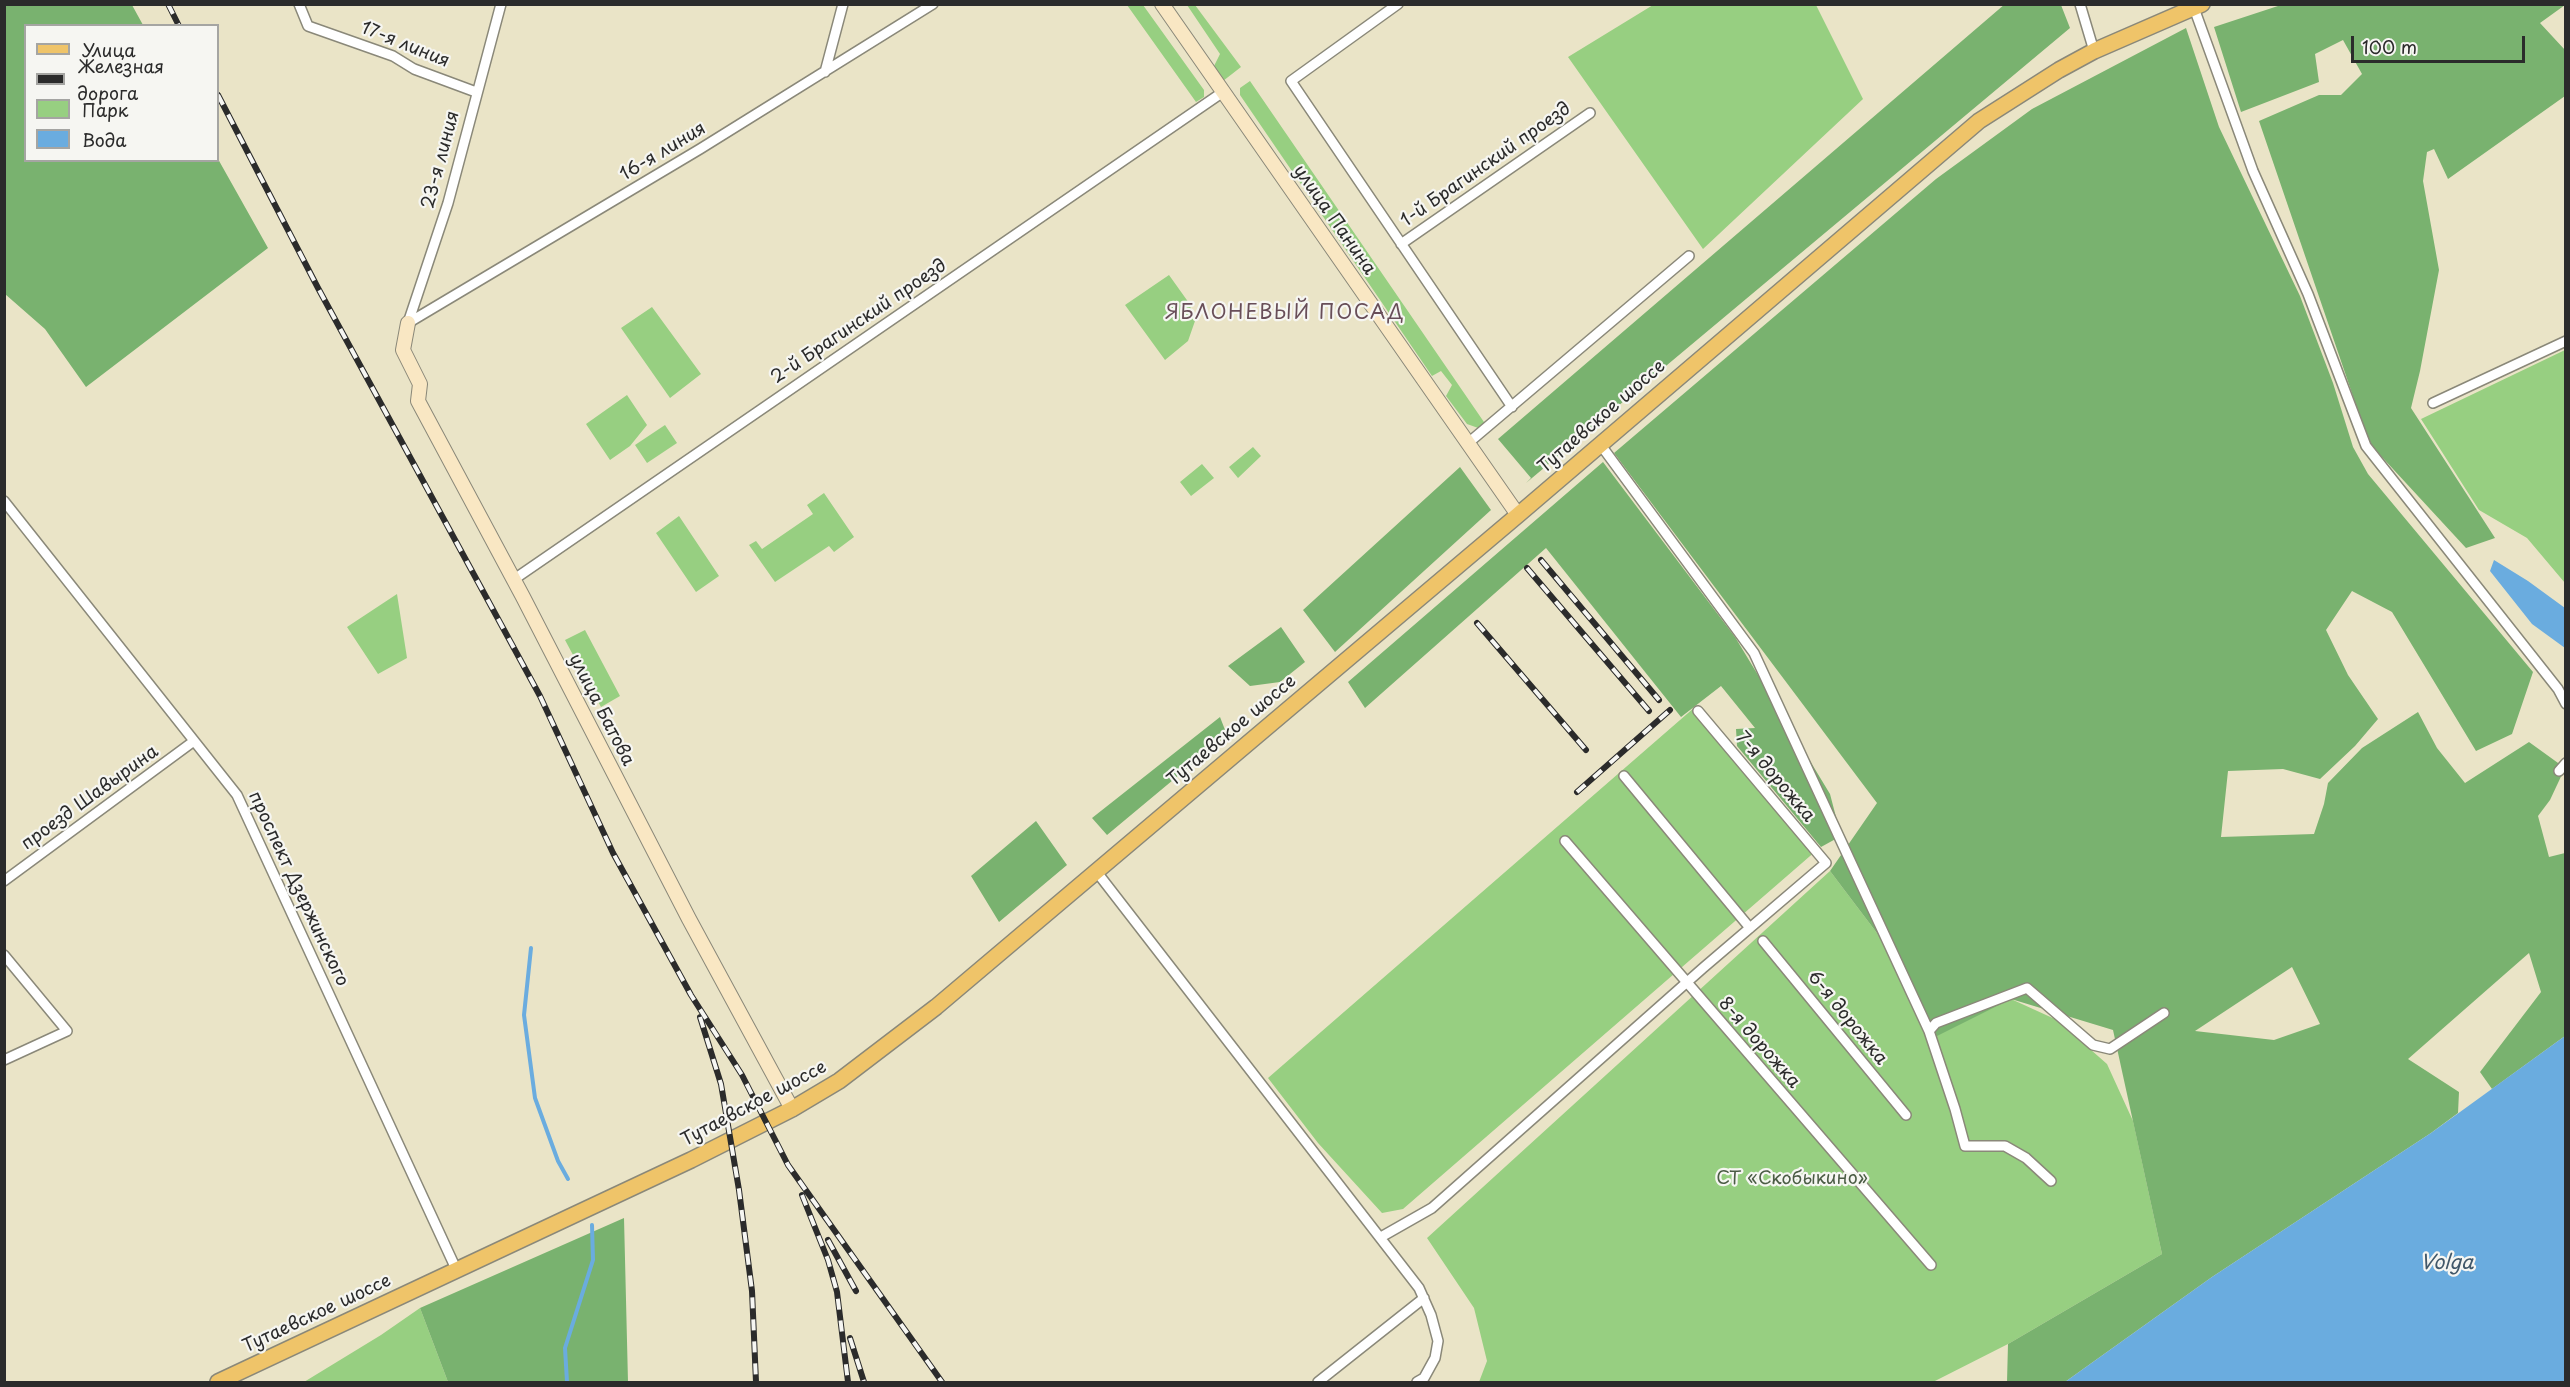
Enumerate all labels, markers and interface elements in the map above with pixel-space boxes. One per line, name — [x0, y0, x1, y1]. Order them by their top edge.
street label: 17-я линия — [358, 17, 452, 73]
legend — [24, 24, 219, 162]
scale bar — [2354, 24, 2528, 62]
text: 100 m — [2362, 33, 2417, 60]
text: Улица — [82, 36, 136, 63]
text: Железная дорога — [77, 52, 164, 106]
text: Парк — [82, 96, 128, 123]
street label: 1-й Брагинский проезд — [1397, 98, 1575, 232]
street label: 23-я линия — [418, 109, 464, 211]
street label: 16-я линия — [616, 118, 710, 186]
text: Вода — [82, 126, 127, 153]
street label: улица Панина — [1288, 161, 1380, 279]
street label: 2-й Брагинский проезд — [767, 255, 951, 389]
district label: ЯБЛОНЕВЫЙ ПОСАД — [1166, 301, 1404, 325]
street label: Тутаевское шоссе — [1534, 356, 1670, 478]
street label: улица Батова — [563, 650, 639, 770]
street label: Тутаевское шоссе — [1163, 671, 1301, 791]
street label: 7-я дорожка — [1731, 727, 1819, 827]
street label: проезд Шавырина — [17, 741, 163, 855]
street label: проспект Дзержинского — [243, 788, 353, 990]
street label: 6-я дорожка — [1802, 967, 1892, 1069]
street label: 8-я дорожка — [1714, 993, 1804, 1093]
street label: Тутаевское шоссе — [678, 1057, 830, 1151]
park label: СТ «Скобыкино» — [1716, 1168, 1868, 1190]
water label: Volga — [2421, 1251, 2473, 1275]
street label: Тутаевское шоссе — [239, 1270, 395, 1358]

